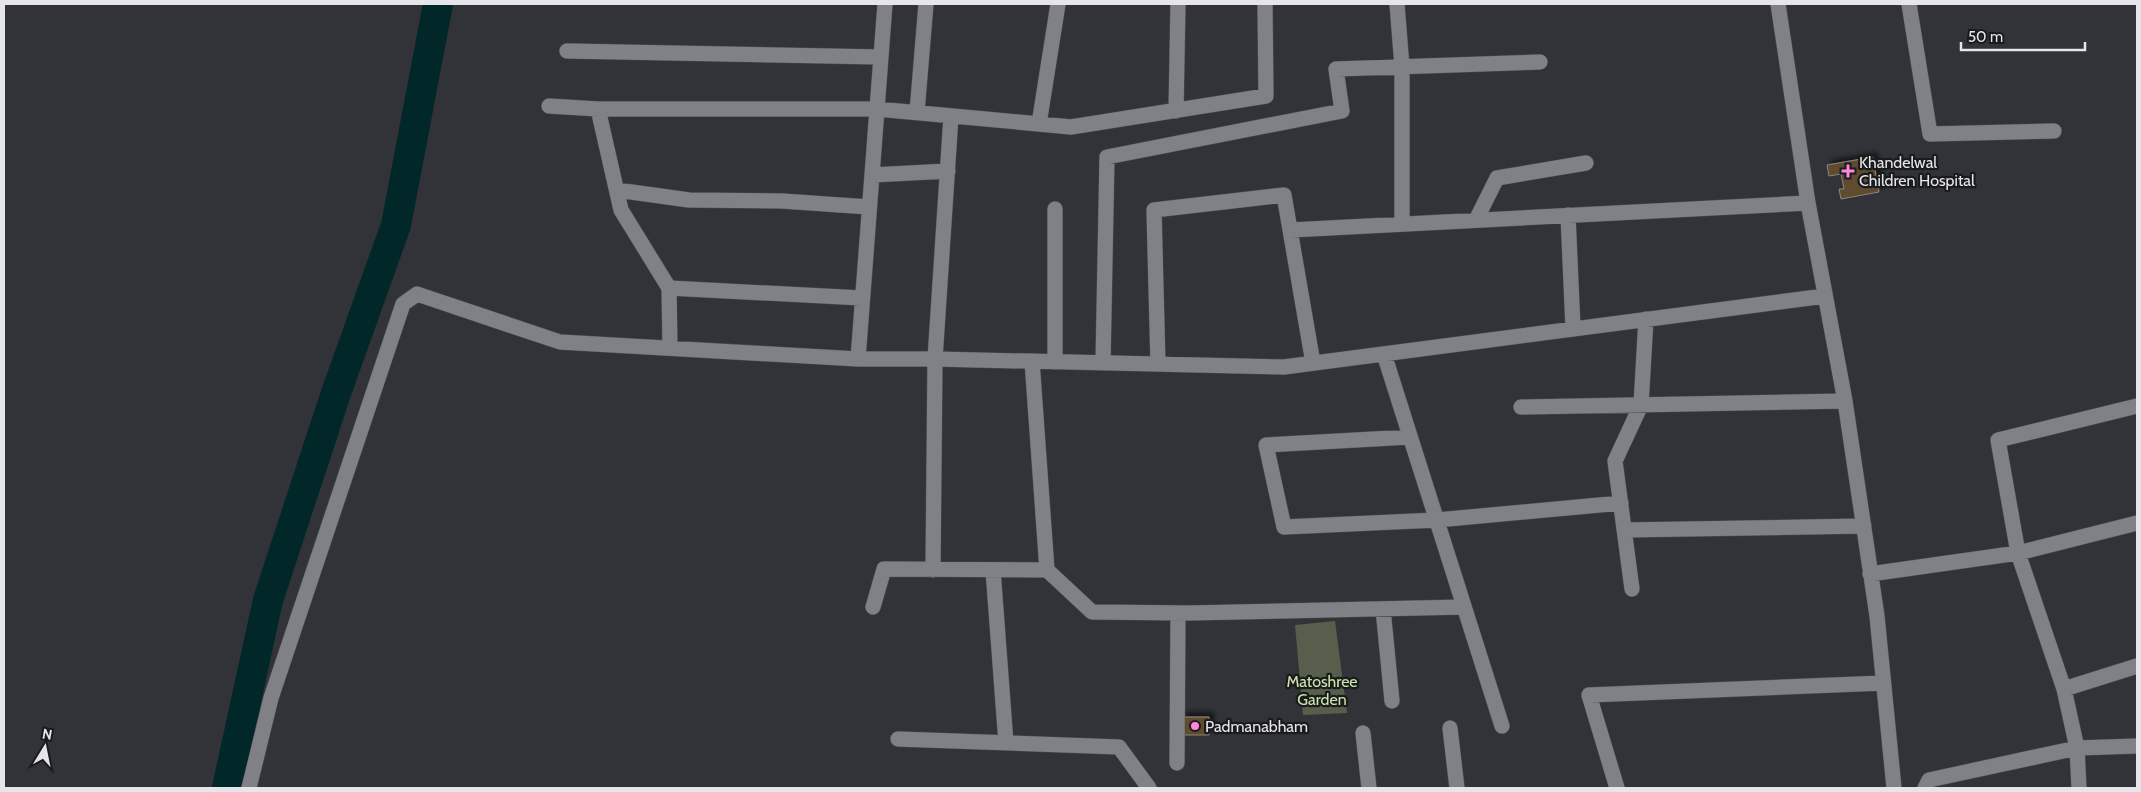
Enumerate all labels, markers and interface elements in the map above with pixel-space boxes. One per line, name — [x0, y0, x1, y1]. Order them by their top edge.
scale bar — [1961, 20, 2085, 52]
text: 50 m — [1968, 28, 2003, 46]
place label: Khandelwal Children Hospital — [1859, 153, 1975, 190]
marker: Khandelwal Children Hospital — [1841, 164, 1855, 178]
park label: Matoshree Garden — [1286, 672, 1358, 709]
place label: Padmanabham — [1205, 717, 1308, 736]
marker: Padmanabham — [1189, 720, 1201, 732]
north arrow — [20, 722, 70, 772]
text: N — [41, 724, 54, 744]

